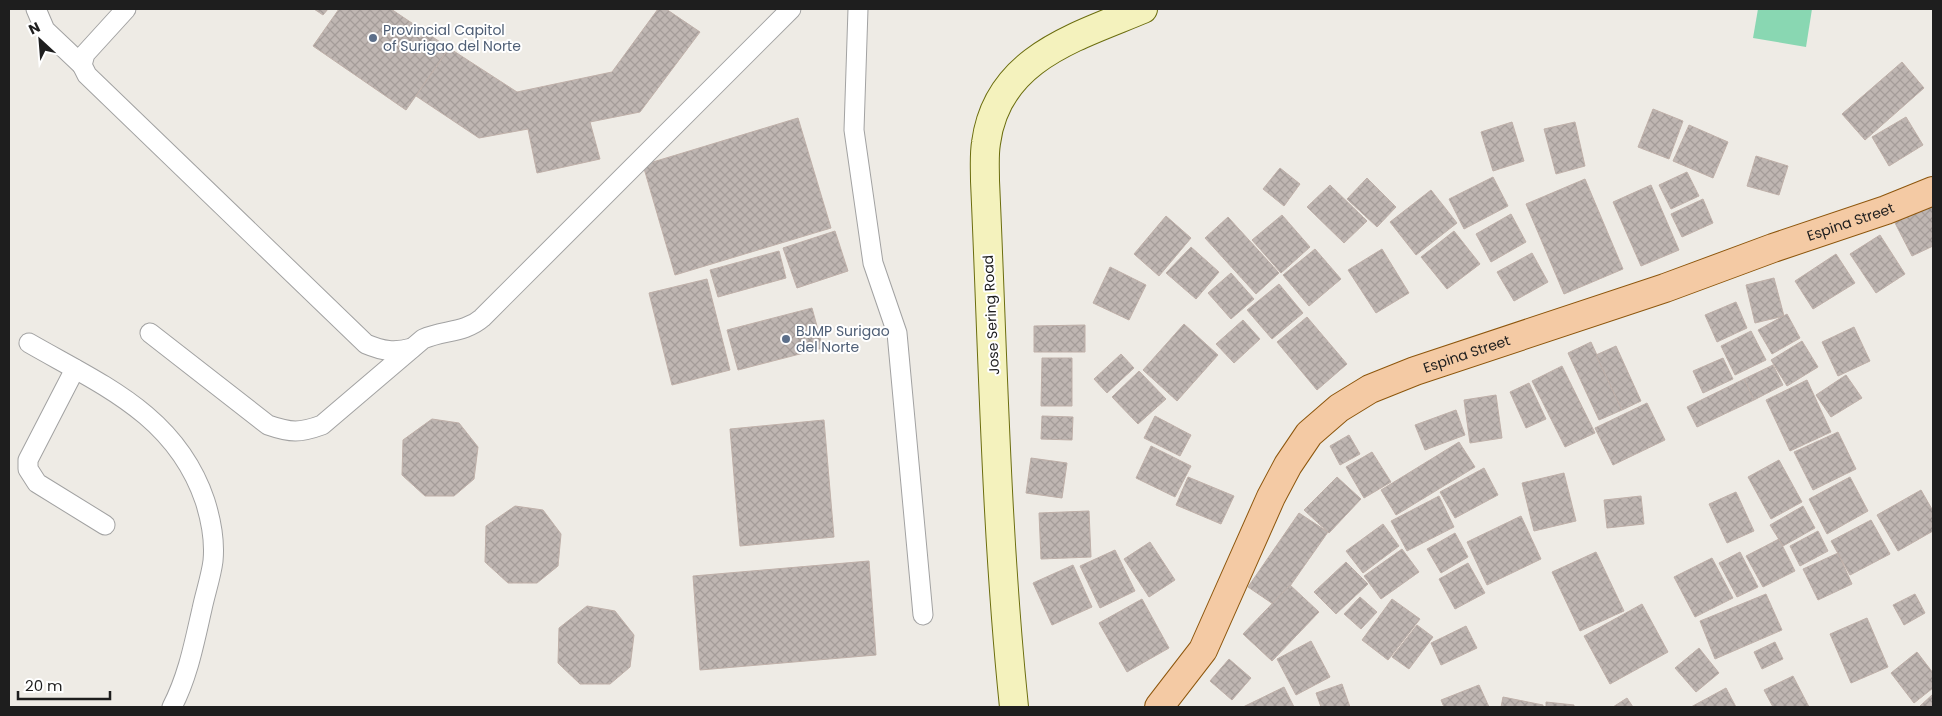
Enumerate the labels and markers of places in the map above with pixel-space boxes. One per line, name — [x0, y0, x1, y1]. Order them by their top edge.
place label: Provincial Capitol of Surigao del Norte — [383, 20, 521, 56]
marker: Provincial Capitol of Surigao del Norte — [367, 32, 379, 44]
place label: BJMP Surigao del Norte — [796, 321, 890, 357]
marker: BJMP Surigao del Norte — [780, 333, 792, 345]

